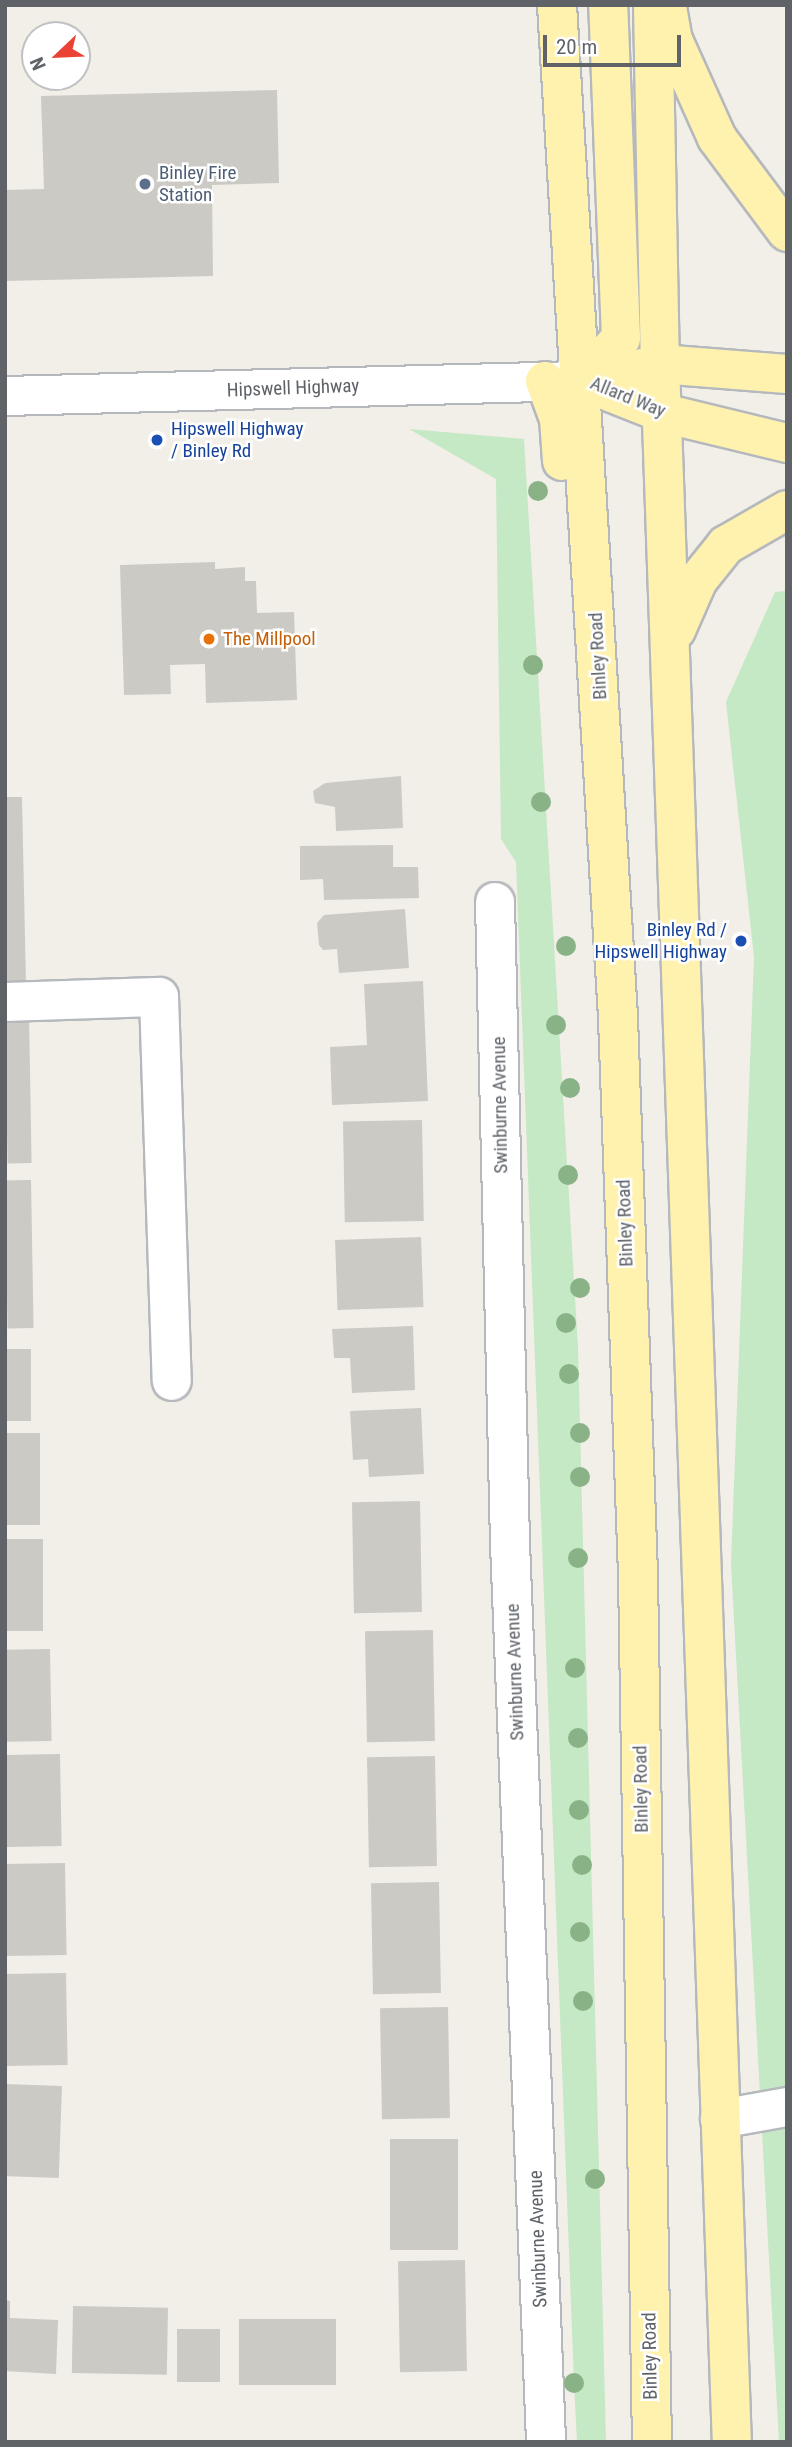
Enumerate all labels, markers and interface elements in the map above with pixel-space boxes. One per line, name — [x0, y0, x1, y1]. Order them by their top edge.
north arrow — [21, 21, 91, 91]
scale bar — [547, 21, 685, 65]
text: 20 m — [556, 35, 597, 59]
text: N — [25, 54, 51, 73]
place label: Binley Fire Station — [159, 162, 236, 206]
marker: Binley Fire Station — [137, 176, 153, 192]
street label: Allard Way — [587, 372, 669, 422]
street label: Hipswell Highway — [226, 374, 360, 402]
place label: Hipswell Highway / Binley Rd — [171, 418, 303, 462]
marker: Hipswell Highway / Binley Rd — [149, 432, 165, 448]
street label: Binley Road — [584, 612, 612, 700]
place label: The Millpool — [223, 628, 316, 650]
marker: The Millpool — [201, 631, 217, 647]
place label: Binley Rd / Hipswell Highway — [595, 919, 727, 963]
marker: Binley Rd / Hipswell Highway — [733, 933, 749, 949]
street label: Swinburne Avenue — [487, 1036, 513, 1174]
street label: Binley Road — [612, 1179, 638, 1267]
street label: Swinburne Avenue — [501, 1603, 529, 1741]
street label: Binley Road — [629, 1745, 653, 1833]
street label: Swinburne Avenue — [524, 2170, 552, 2308]
street label: Binley Road — [638, 2312, 662, 2400]

